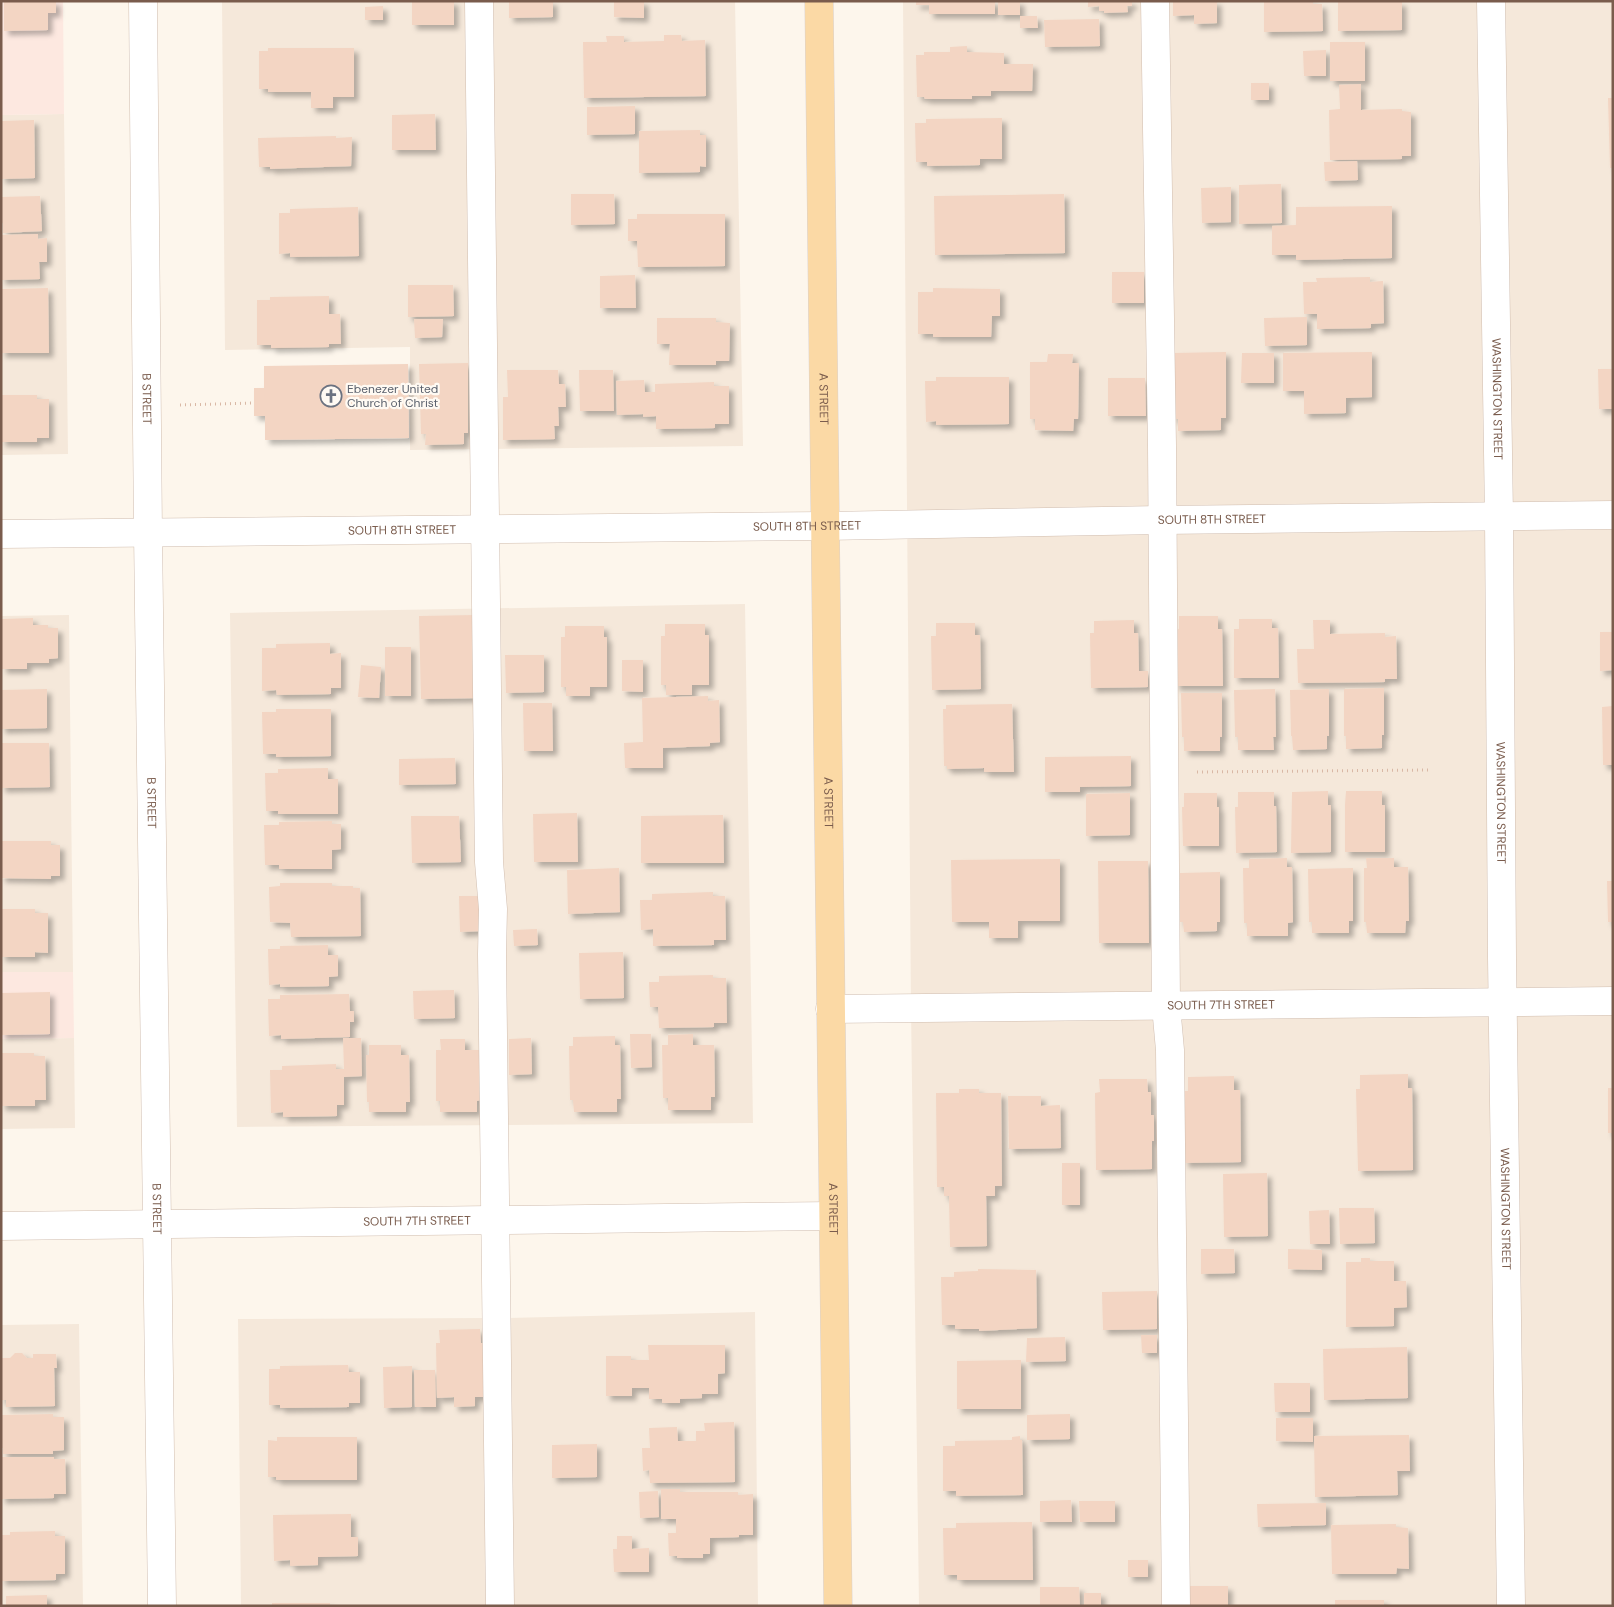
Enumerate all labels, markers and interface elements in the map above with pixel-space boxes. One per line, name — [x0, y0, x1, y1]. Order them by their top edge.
street label: WASHINGTON STREET — [1488, 338, 1506, 460]
street label: B STREET — [138, 373, 155, 425]
street label: A STREET — [815, 373, 832, 425]
place label: Ebenezer United Church of Christ — [347, 381, 439, 411]
church icon: Ebenezer United Church of Christ — [319, 384, 343, 408]
street label: SOUTH 8TH STREET — [1158, 511, 1266, 528]
street label: SOUTH 8TH STREET — [753, 517, 861, 535]
street label: SOUTH 8TH STREET — [348, 522, 456, 539]
street label: WASHINGTON STREET — [1493, 742, 1509, 864]
street label: B STREET — [143, 777, 160, 829]
street label: A STREET — [820, 777, 837, 829]
street label: SOUTH 7TH STREET — [1167, 996, 1275, 1014]
street label: WASHINGTON STREET — [1497, 1148, 1514, 1270]
street label: B STREET — [148, 1183, 165, 1235]
street label: A STREET — [825, 1183, 842, 1235]
street label: SOUTH 7TH STREET — [363, 1212, 471, 1230]

